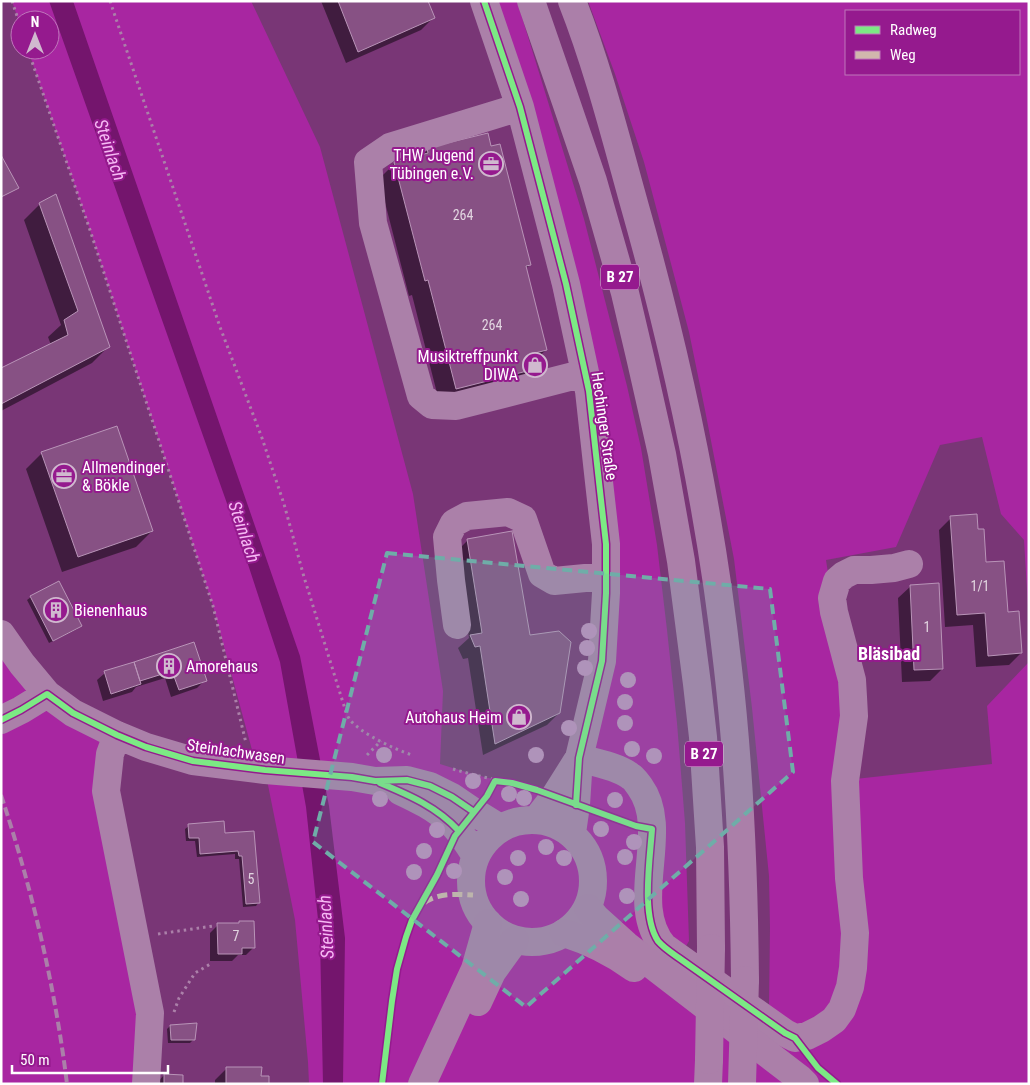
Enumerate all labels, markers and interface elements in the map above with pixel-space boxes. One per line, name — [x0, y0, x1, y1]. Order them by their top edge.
north arrow — [10, 10, 60, 60]
legend — [845, 10, 1020, 75]
text: N — [31, 14, 39, 30]
text: Radweg — [890, 21, 937, 39]
text: Weg — [890, 46, 916, 64]
water label: Steinlach — [90, 116, 131, 183]
place label: THW Jugend Tübingen e.V. — [389, 146, 474, 183]
office icon: THW Jugend Tübingen e.V. — [478, 151, 504, 177]
house number: 264 — [453, 207, 473, 223]
road number: B 27 — [601, 264, 639, 290]
house number: 264 — [482, 317, 502, 333]
place label: Musiktreffpunkt DIWA — [418, 347, 518, 384]
shop icon: Musiktreffpunkt DIWA — [522, 352, 548, 378]
street label: Hechinger Straße — [588, 371, 621, 481]
place label: Allmendinger & Bökle — [82, 458, 166, 495]
office icon: Allmendinger & Bökle — [51, 463, 77, 489]
water label: Steinlach — [224, 498, 265, 565]
house number: 1/1 — [970, 578, 990, 594]
building icon: Bienenhaus — [43, 597, 69, 623]
place label: Bienenhaus — [74, 601, 147, 620]
house number: 1 — [924, 619, 930, 635]
district label: Bläsibad — [858, 643, 920, 664]
building icon: Amorehaus — [156, 653, 182, 679]
place label: Amorehaus — [186, 657, 258, 676]
shop icon: Autohaus Heim — [506, 704, 532, 730]
place label: Autohaus Heim — [405, 708, 502, 727]
street label: Steinlachwasen — [186, 735, 286, 768]
road number: B 27 — [685, 742, 723, 766]
house number: 5 — [248, 871, 255, 887]
water label: Steinlach — [313, 895, 338, 959]
house number: 7 — [233, 928, 240, 944]
scale bar — [12, 1042, 169, 1074]
text: 50 m — [20, 1051, 50, 1069]

